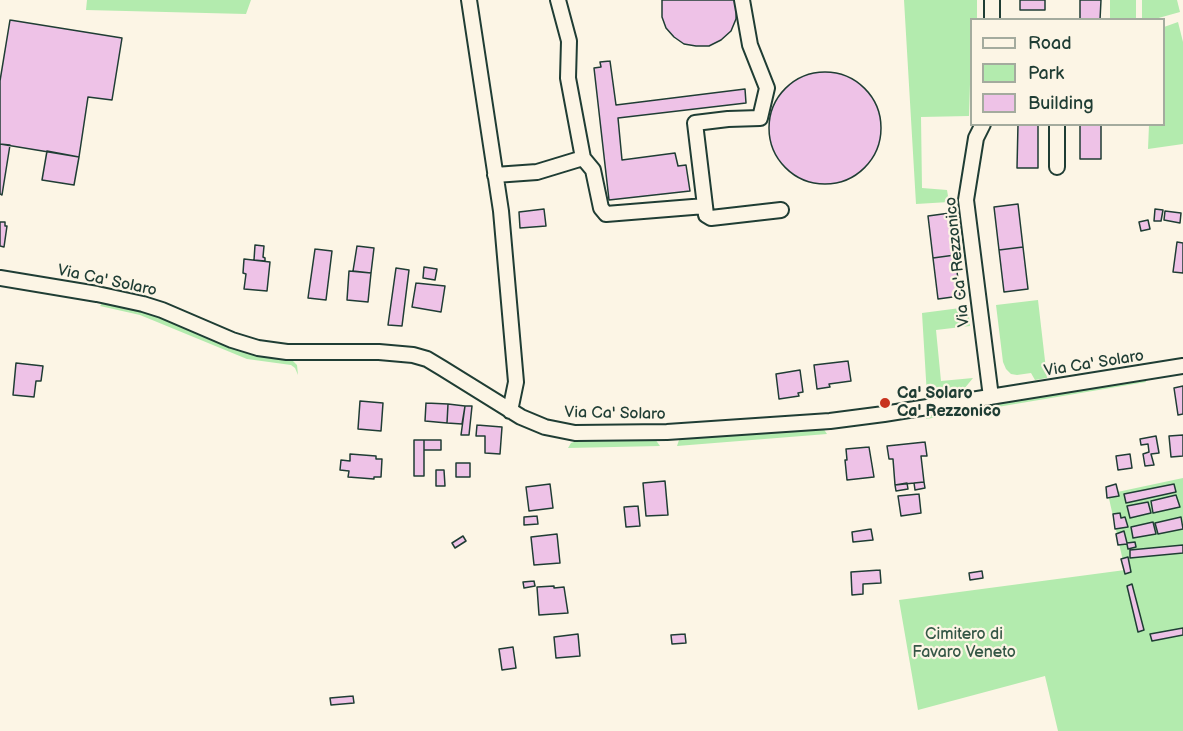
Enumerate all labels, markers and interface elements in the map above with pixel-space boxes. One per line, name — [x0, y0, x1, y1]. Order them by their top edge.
legend — [970, 18, 1165, 126]
text: Road — [1028, 33, 1072, 54]
text: Park — [1028, 63, 1064, 84]
text: Building — [1028, 93, 1094, 114]
street label: Via Ca' Rezzonico — [942, 196, 974, 328]
street label: Via Ca' Solaro — [56, 261, 158, 301]
street label: Via Ca' Solaro — [1043, 347, 1145, 381]
place label: Ca' Solaro Ca' Rezzonico — [897, 384, 1001, 422]
marker: Ca' Solaro Ca' Rezzonico — [878, 396, 892, 410]
street label: Via Ca' Solaro — [564, 404, 666, 424]
park label: Cimitero di Favaro Veneto — [912, 625, 1016, 663]

